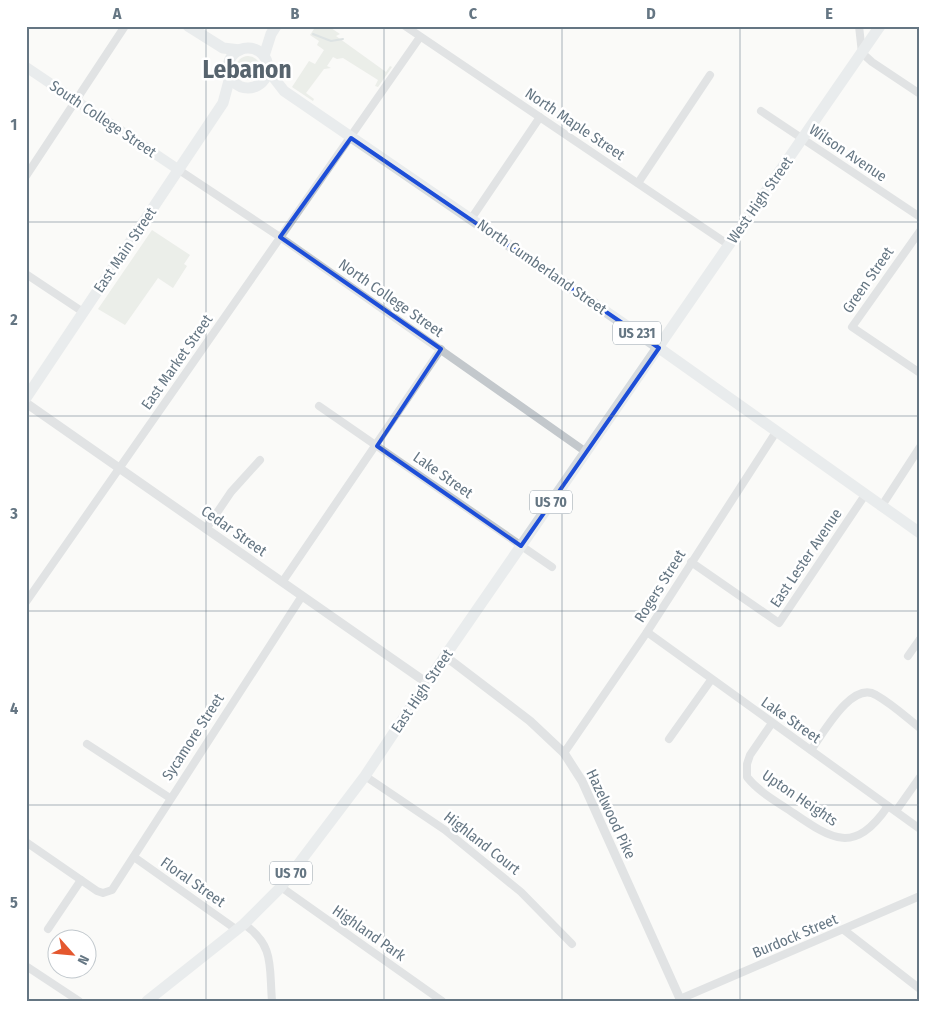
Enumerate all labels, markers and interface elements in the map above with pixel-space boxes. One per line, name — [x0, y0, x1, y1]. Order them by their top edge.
text: A — [112, 4, 122, 23]
text: B — [291, 4, 300, 23]
text: C — [469, 4, 478, 23]
text: D — [646, 4, 656, 23]
text: E — [825, 4, 833, 23]
district label: Lebanon — [202, 55, 292, 85]
street label: South College Street — [46, 77, 160, 161]
street label: North Maple Street — [522, 84, 628, 164]
text: 1 — [11, 115, 17, 134]
street label: Wilson Avenue — [806, 120, 890, 186]
street label: West High Street — [723, 153, 797, 247]
street label: East Main Street — [90, 204, 160, 296]
street label: North Cumberland Street — [474, 216, 610, 318]
street label: Green Street — [839, 243, 897, 317]
street label: North College Street — [335, 255, 447, 341]
text: 2 — [9, 310, 18, 329]
street label: East Market Street — [138, 311, 216, 413]
road number: US 231 — [613, 322, 661, 344]
street label: Lake Street — [410, 448, 476, 502]
road number: US 70 — [530, 491, 572, 514]
street label: Cedar Street — [198, 502, 270, 560]
text: 3 — [9, 504, 18, 523]
street label: East Lester Avenue — [766, 505, 846, 611]
street label: Rogers Street — [631, 546, 689, 625]
street label: East High Street — [387, 646, 457, 736]
street label: Sycamore Street — [158, 690, 228, 784]
street label: Lake Street — [758, 693, 824, 747]
text: 4 — [10, 699, 18, 718]
street label: Hazelwood Pike — [582, 766, 640, 862]
street label: Upton Heights — [759, 766, 841, 830]
street label: Highland Court — [440, 808, 524, 878]
street label: Floral Street — [157, 853, 229, 911]
road number: US 70 — [270, 861, 312, 884]
text: 5 — [10, 893, 18, 912]
street label: Highland Park — [329, 901, 409, 965]
street label: Burdock Street — [750, 910, 840, 962]
north arrow — [48, 930, 98, 980]
text: N — [74, 952, 93, 967]

